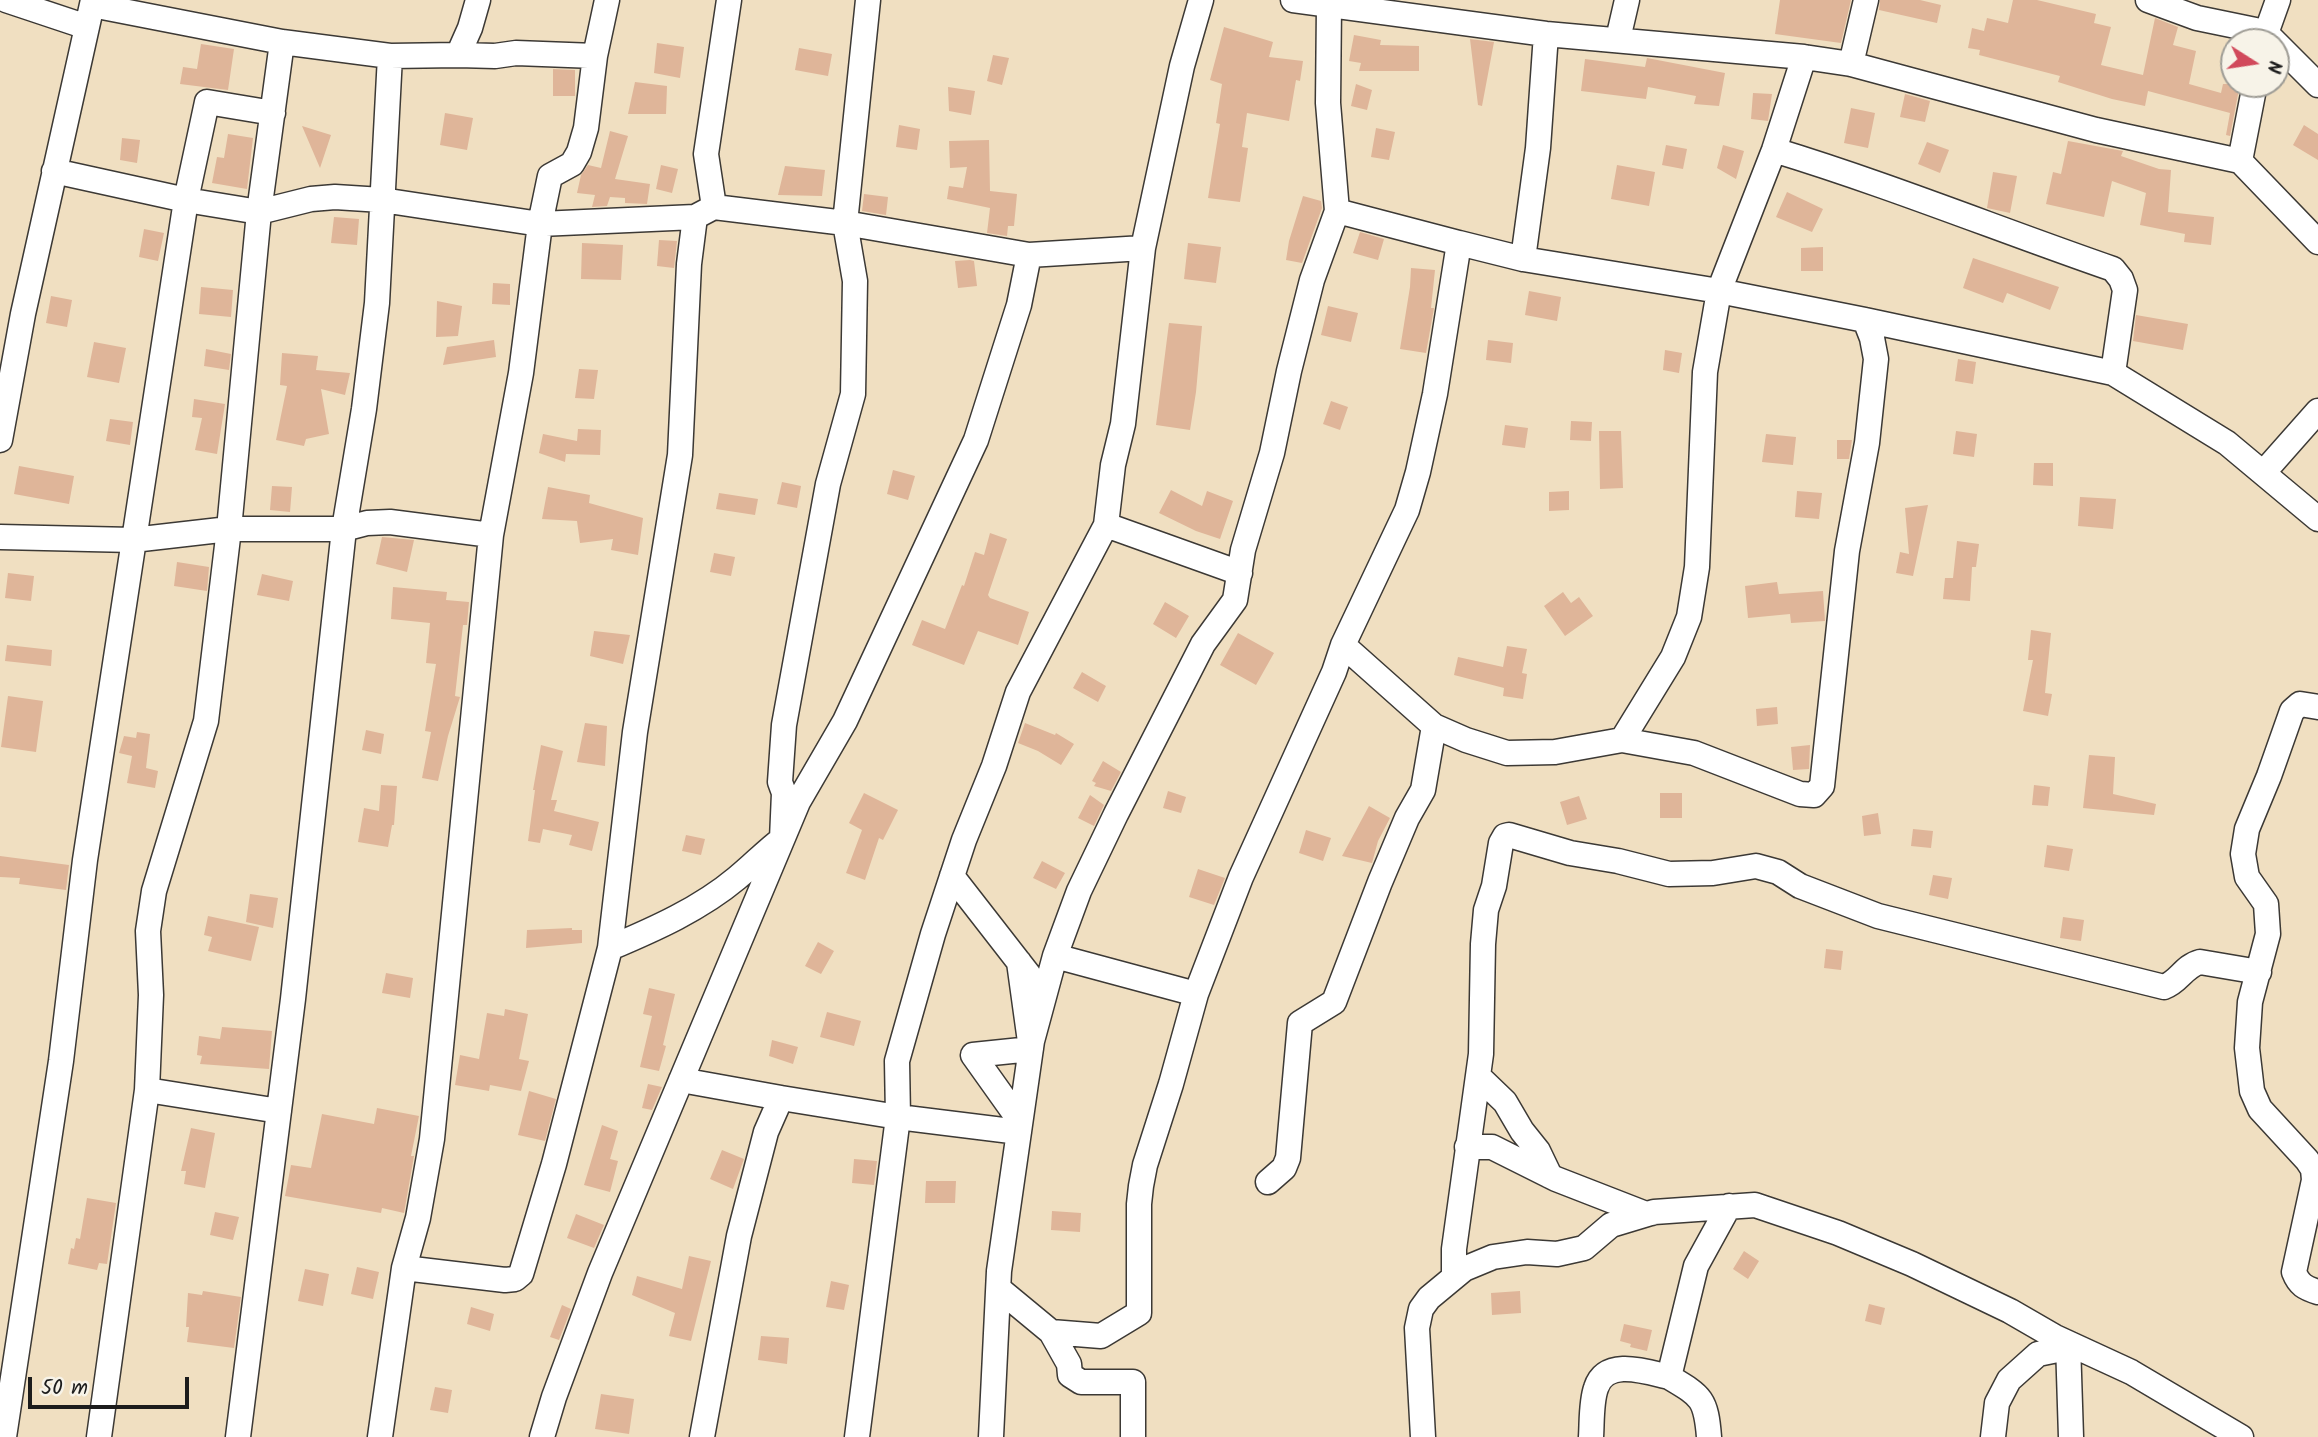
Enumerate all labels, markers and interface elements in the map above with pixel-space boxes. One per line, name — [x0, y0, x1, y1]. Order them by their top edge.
north arrow — [2220, 28, 2290, 98]
text: N — [2258, 58, 2290, 76]
scale bar — [32, 1364, 192, 1408]
text: 50 m — [41, 1372, 88, 1405]

